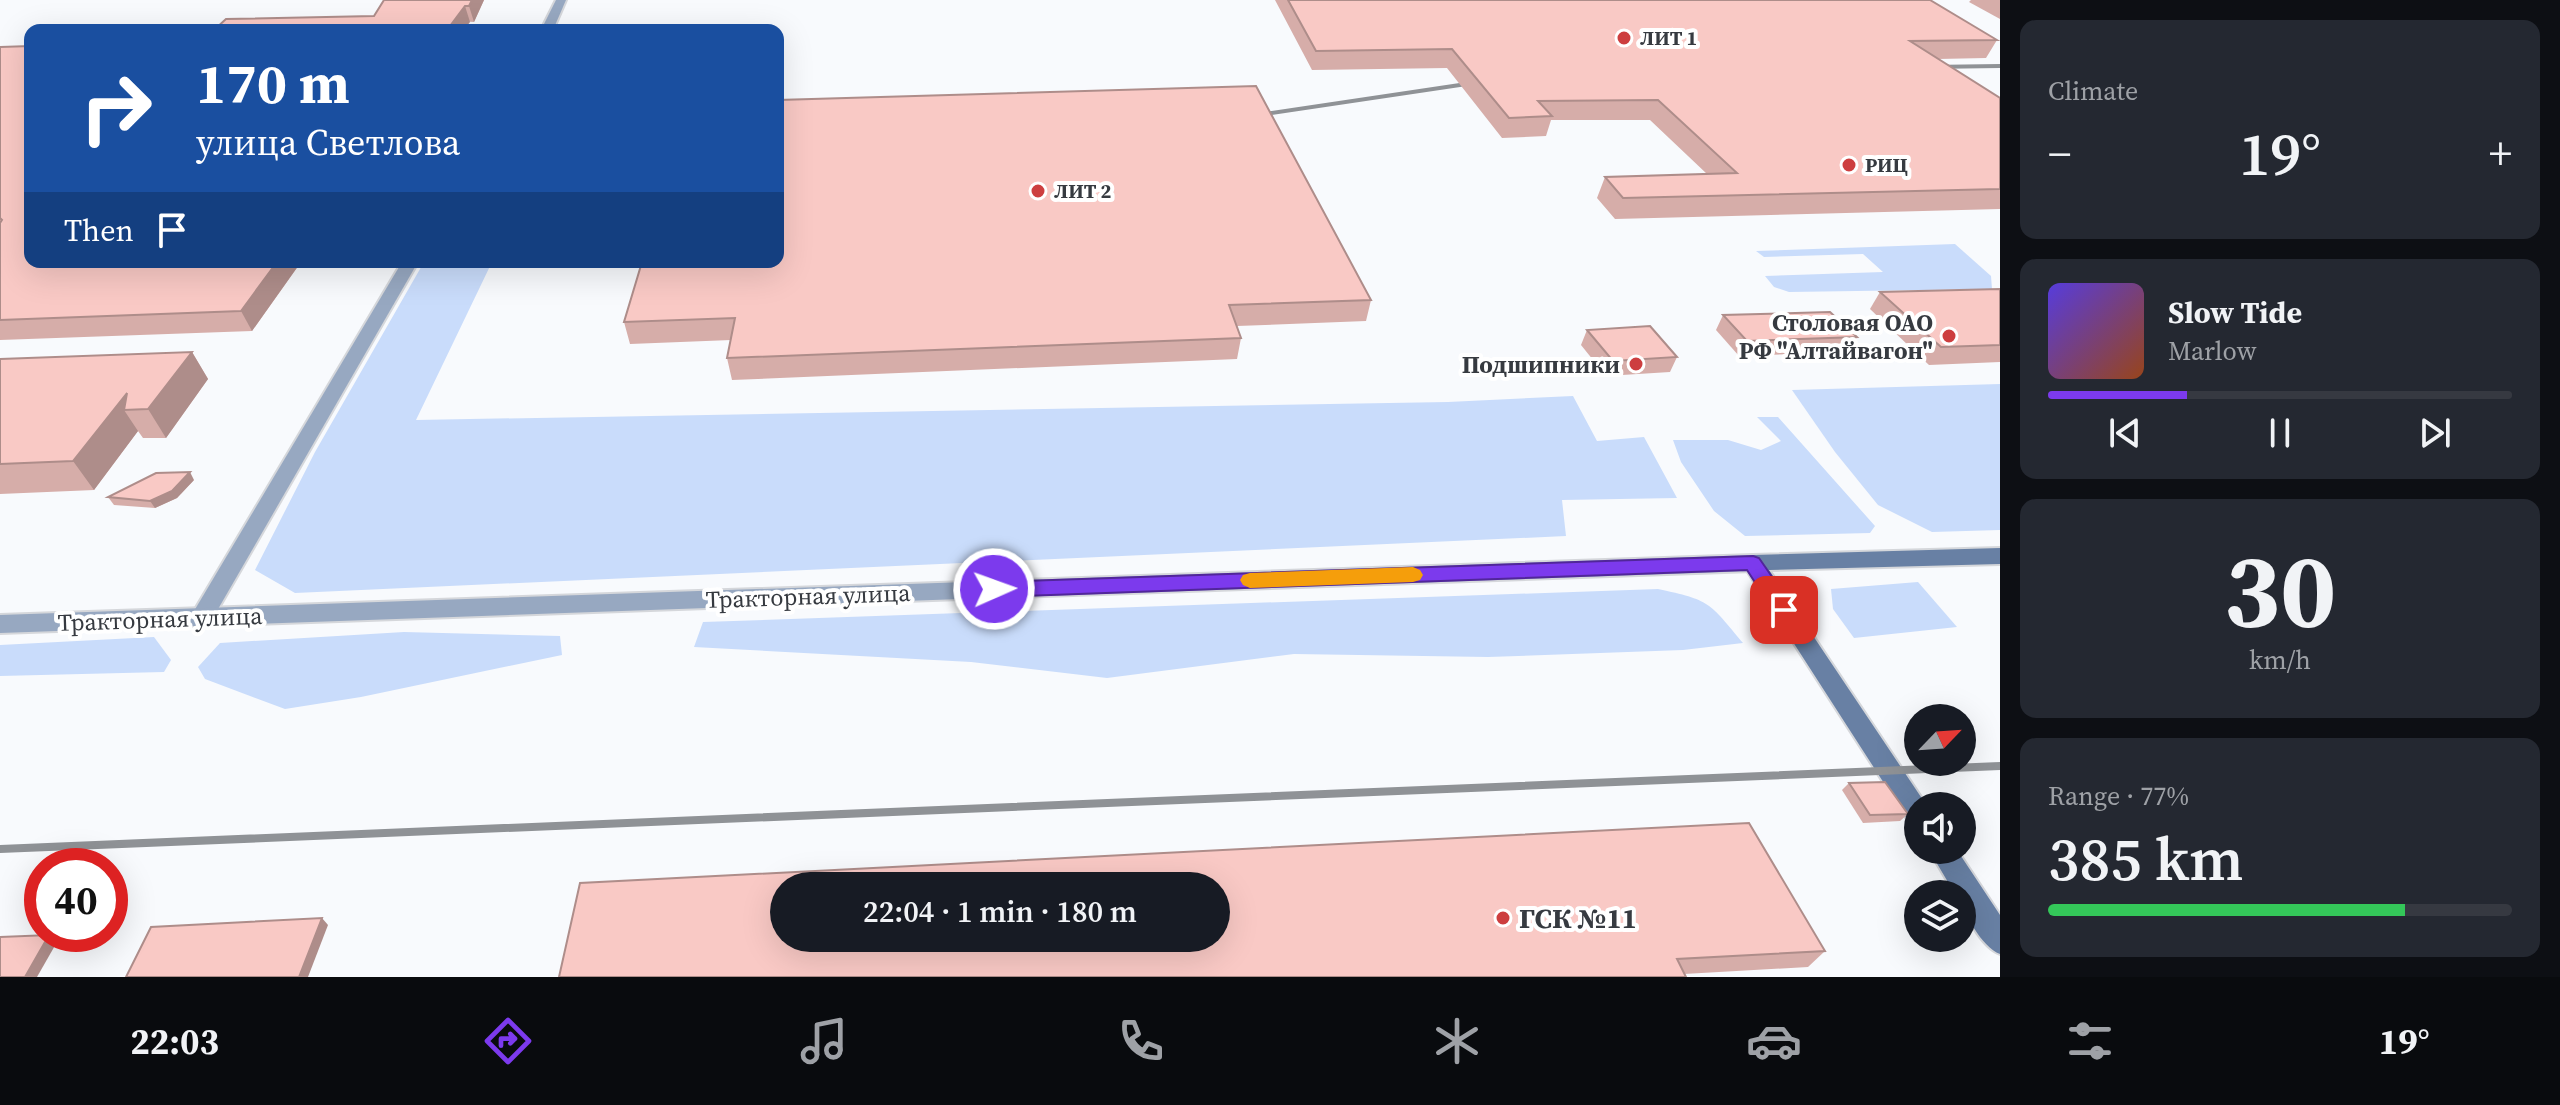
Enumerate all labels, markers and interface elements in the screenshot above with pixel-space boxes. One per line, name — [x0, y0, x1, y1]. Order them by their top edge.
place label: ЛИТ 1 — [1640, 24, 1697, 52]
marker: ЛИТ 1 — [1615, 29, 1633, 47]
text: 170 m — [196, 45, 350, 122]
icon: right — [64, 56, 168, 160]
text: Climate — [2048, 73, 2138, 109]
text: 19° — [2239, 113, 2321, 195]
text: улица Светлова — [196, 118, 460, 167]
text: − — [2048, 123, 2071, 184]
text: + — [2489, 123, 2512, 184]
place label: РИЦ — [1865, 151, 1908, 179]
marker: РИЦ — [1840, 156, 1858, 174]
place label: ЛИТ 2 — [1054, 177, 1112, 205]
marker: ЛИТ 2 — [1029, 182, 1047, 200]
icon: arrive — [150, 208, 194, 252]
text: Then — [64, 210, 134, 251]
text: Slow Tide — [2168, 292, 2302, 333]
place label: Столовая ОАО РФ "Алтайвагон" — [1739, 306, 1933, 367]
marker: Столовая ОАО РФ "Алтайвагон" — [1940, 327, 1958, 345]
text: Marlow — [2168, 333, 2257, 369]
place label: Подшипники — [1462, 348, 1620, 381]
marker: Подшипники — [1627, 355, 1645, 373]
icon: previous — [2103, 411, 2147, 455]
icon: pause — [2258, 411, 2302, 455]
icon: next — [2413, 411, 2457, 455]
text: 30 — [2224, 518, 2336, 661]
position arrow — [952, 547, 1036, 631]
street label: Тракторная улица — [705, 576, 912, 616]
pin — [1750, 576, 1818, 644]
icon: arrive — [1762, 588, 1806, 632]
street label: Тракторная улица — [57, 599, 264, 639]
text: km/h — [2249, 642, 2311, 678]
north arrow — [1904, 704, 1976, 776]
map controls — [1904, 704, 1976, 952]
text: Range · 77% — [2048, 778, 2189, 814]
button: sound — [1904, 792, 1976, 864]
text: 385 km — [2048, 818, 2244, 900]
speed limit sign: 40 — [24, 848, 128, 952]
button: layers — [1904, 880, 1976, 952]
text: 22:04 · 1 min · 180 m — [863, 891, 1137, 932]
place label: ГСК №11 — [1519, 899, 1637, 937]
marker: ГСК №11 — [1494, 909, 1512, 927]
icon: directions — [480, 1013, 536, 1069]
icon: music — [796, 1013, 852, 1069]
icon: phone — [1113, 1013, 1169, 1069]
icon: climate — [1429, 1013, 1485, 1069]
icon: car — [1746, 1013, 1802, 1069]
icon: filters — [2062, 1013, 2118, 1069]
text: 22:03 — [130, 1017, 219, 1066]
text: 19° — [2379, 1017, 2430, 1066]

